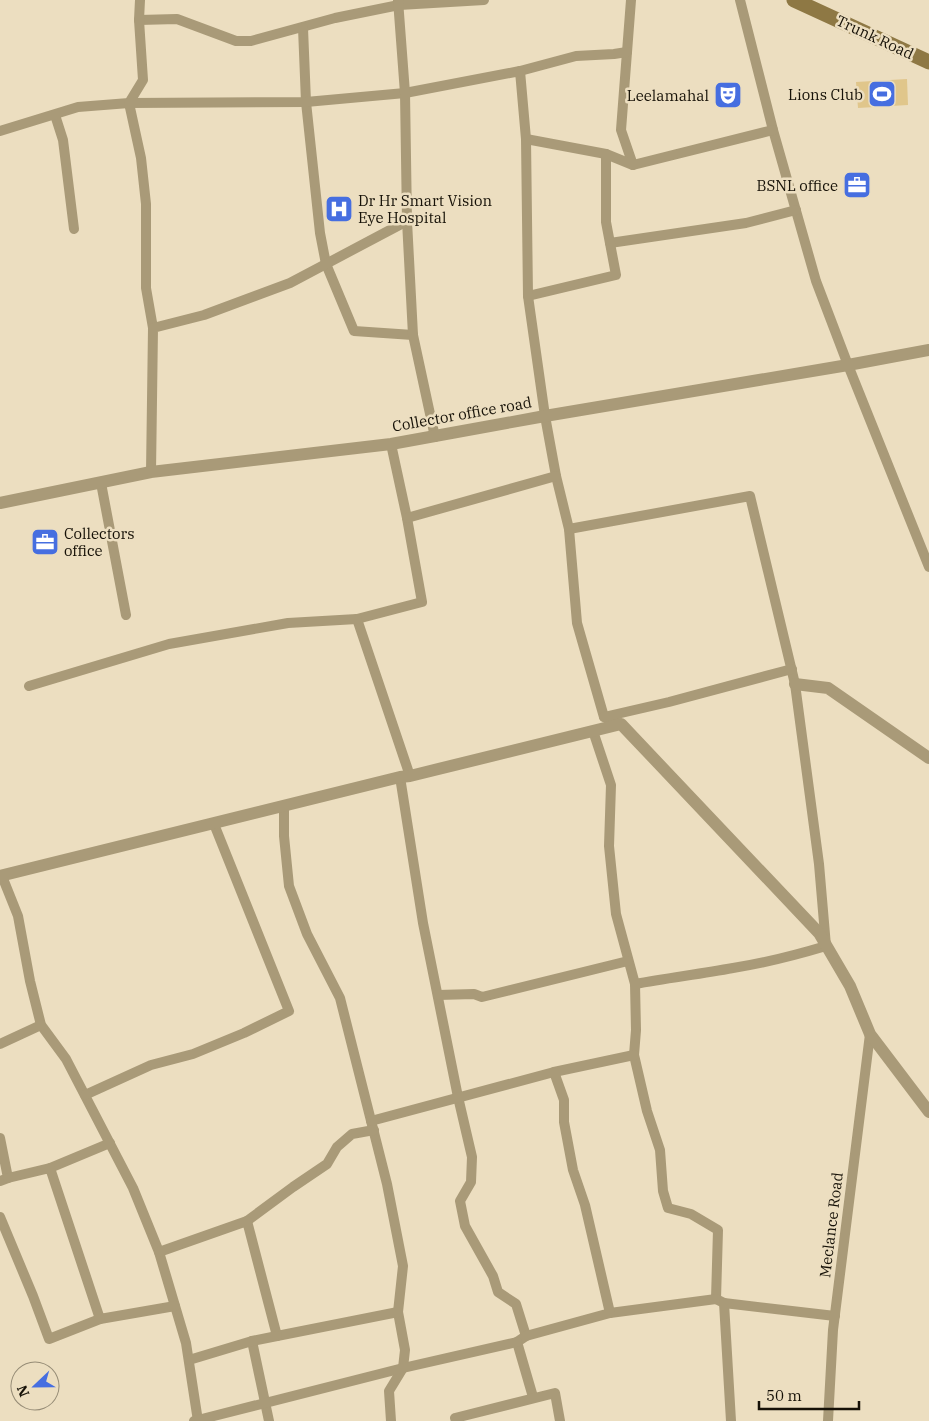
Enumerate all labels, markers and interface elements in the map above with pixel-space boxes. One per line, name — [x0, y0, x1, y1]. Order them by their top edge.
street label: Trunk Road — [833, 11, 917, 63]
sports icon: Lions Club — [867, 79, 897, 109]
theatre icon: Leelamahal — [713, 80, 743, 110]
place label: Lions Club — [788, 85, 863, 104]
place label: Leelamahal — [627, 86, 709, 105]
office icon: BSNL office — [842, 170, 872, 200]
place label: BSNL office — [756, 176, 838, 195]
place label: Dr Hr Smart Vision Eye Hospital — [358, 191, 492, 227]
hospital icon: Dr Hr Smart Vision Eye Hospital — [324, 194, 354, 224]
street label: Collector office road — [391, 392, 533, 436]
place label: Collectors office — [64, 524, 135, 560]
office icon: Collectors office — [30, 527, 60, 557]
street label: Meclance Road — [815, 1171, 847, 1279]
north arrow — [10, 1361, 60, 1411]
scale bar — [759, 1378, 859, 1410]
text: N — [13, 1382, 33, 1399]
text: 50 m — [766, 1386, 802, 1405]

